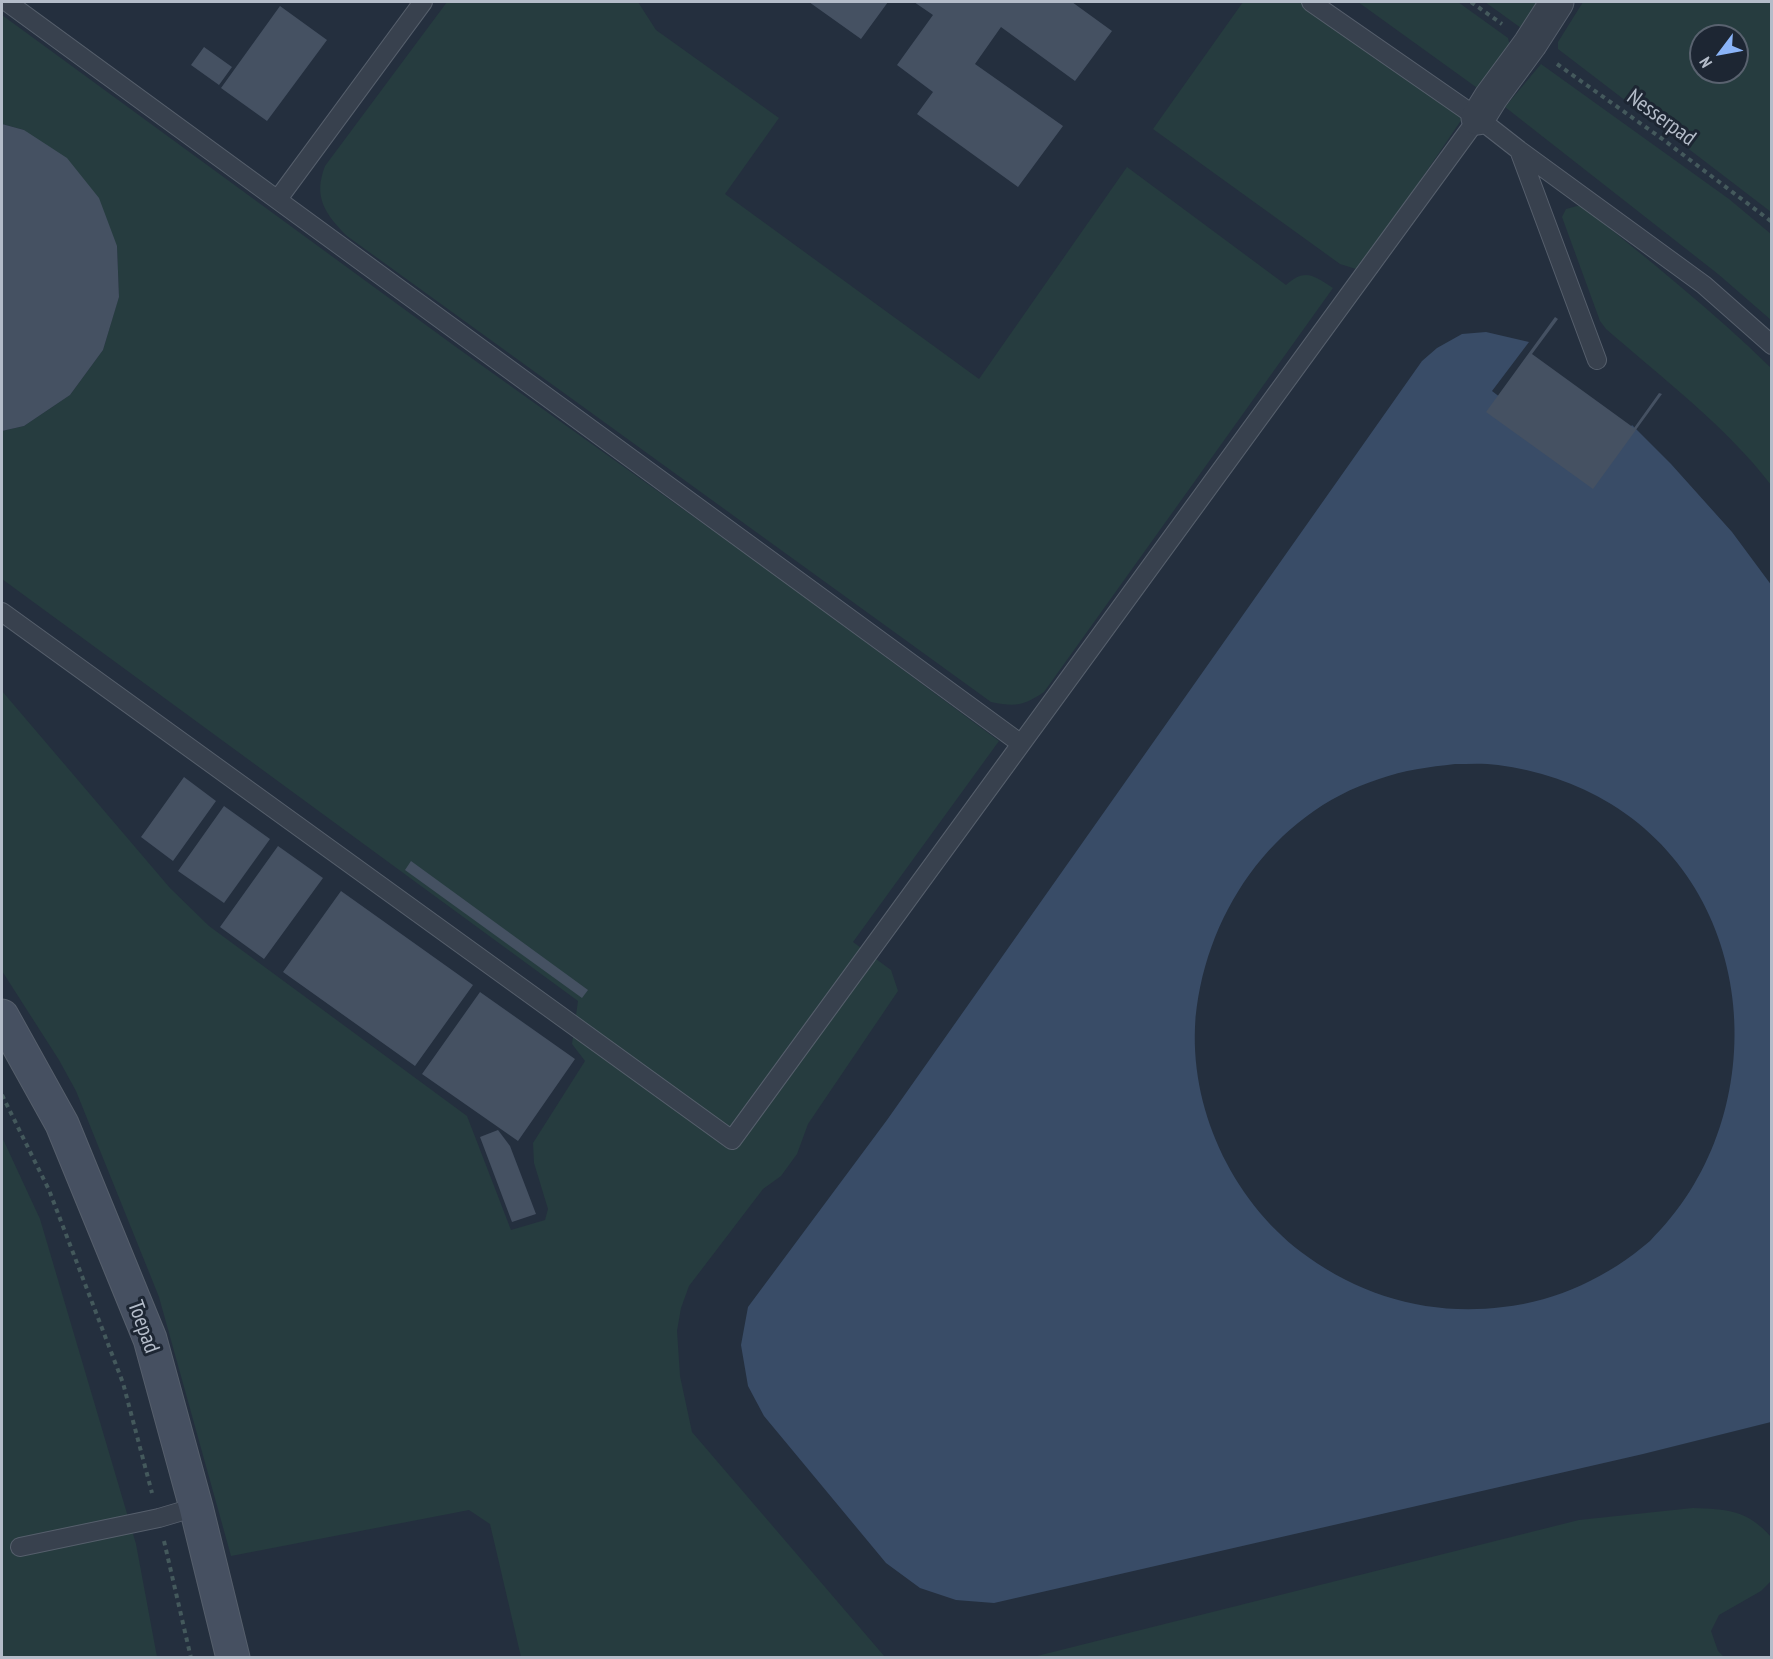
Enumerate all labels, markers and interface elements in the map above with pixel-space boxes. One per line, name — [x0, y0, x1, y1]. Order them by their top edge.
north arrow — [1689, 24, 1749, 84]
text: N — [1695, 54, 1716, 71]
street label: Nesserpad — [1621, 84, 1701, 152]
street label: Toepad — [121, 1297, 165, 1357]

